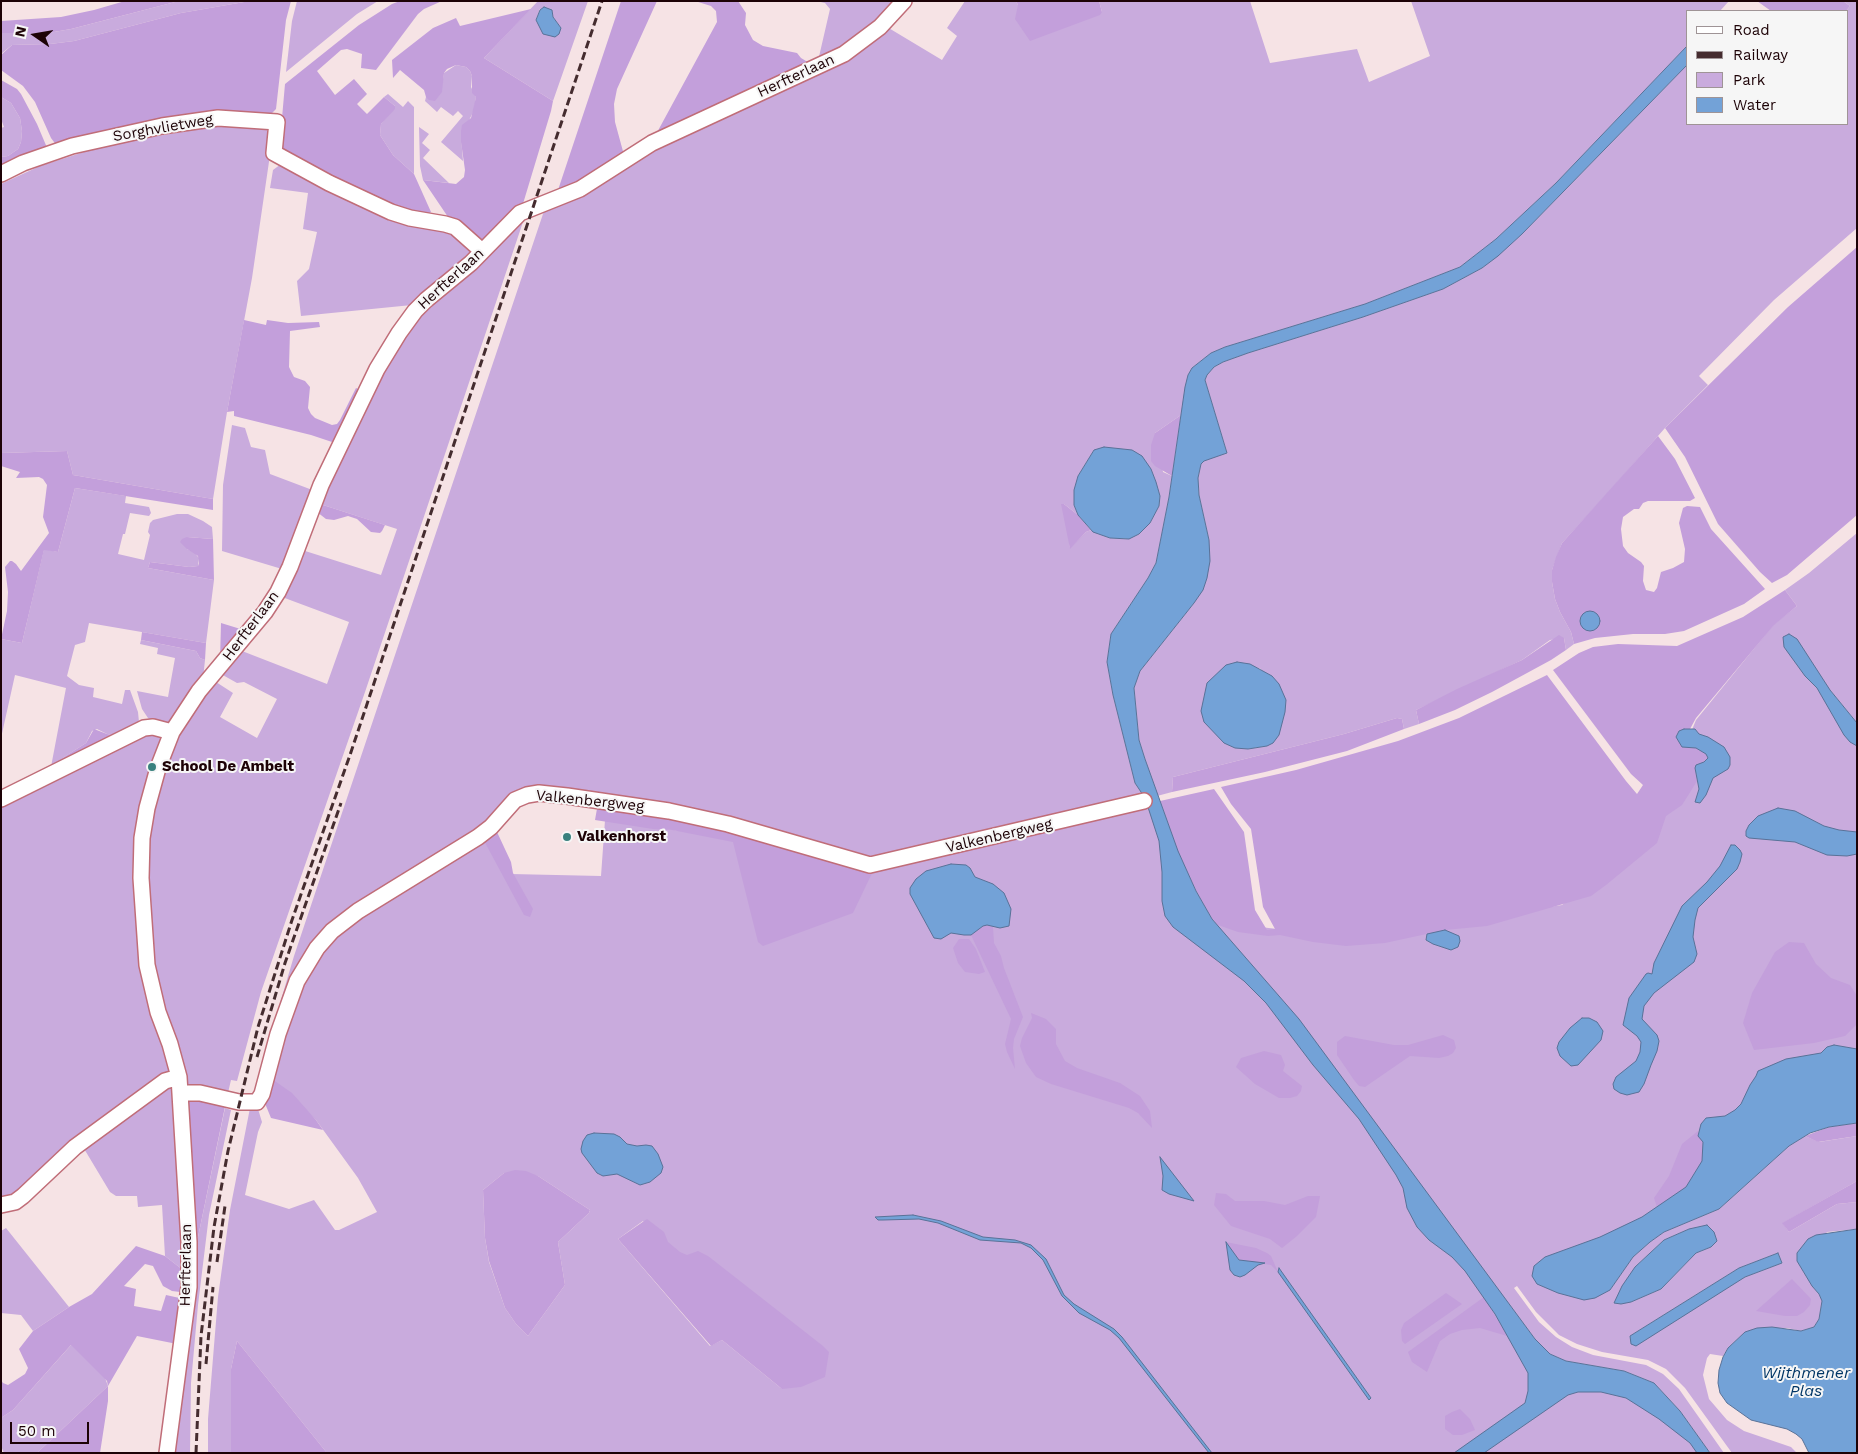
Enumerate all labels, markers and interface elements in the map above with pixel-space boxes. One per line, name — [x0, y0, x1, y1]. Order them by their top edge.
north arrow — [10, 10, 60, 60]
legend — [1686, 10, 1848, 125]
text: Road — [1733, 21, 1770, 39]
text: N — [11, 25, 29, 38]
text: Railway — [1733, 46, 1788, 64]
street label: Herfterlaan — [755, 50, 837, 102]
text: Park — [1733, 71, 1765, 89]
text: Water — [1733, 96, 1776, 114]
street label: Sorghvlietweg — [111, 110, 215, 146]
street label: Herfterlaan — [414, 245, 488, 313]
street label: Herfterlaan — [219, 588, 283, 664]
place label: School De Ambelt — [162, 758, 294, 776]
marker: School De Ambelt — [146, 761, 158, 773]
street label: Valkenbergweg — [535, 786, 645, 816]
street label: Valkenbergweg — [944, 815, 1054, 857]
place label: Valkenhorst — [577, 828, 666, 846]
marker: Valkenhorst — [561, 831, 573, 843]
street label: Herfterlaan — [176, 1223, 196, 1307]
water label: Wijthmener Plas — [1762, 1363, 1850, 1401]
scale bar — [12, 1412, 91, 1444]
text: 50 m — [18, 1422, 55, 1440]

